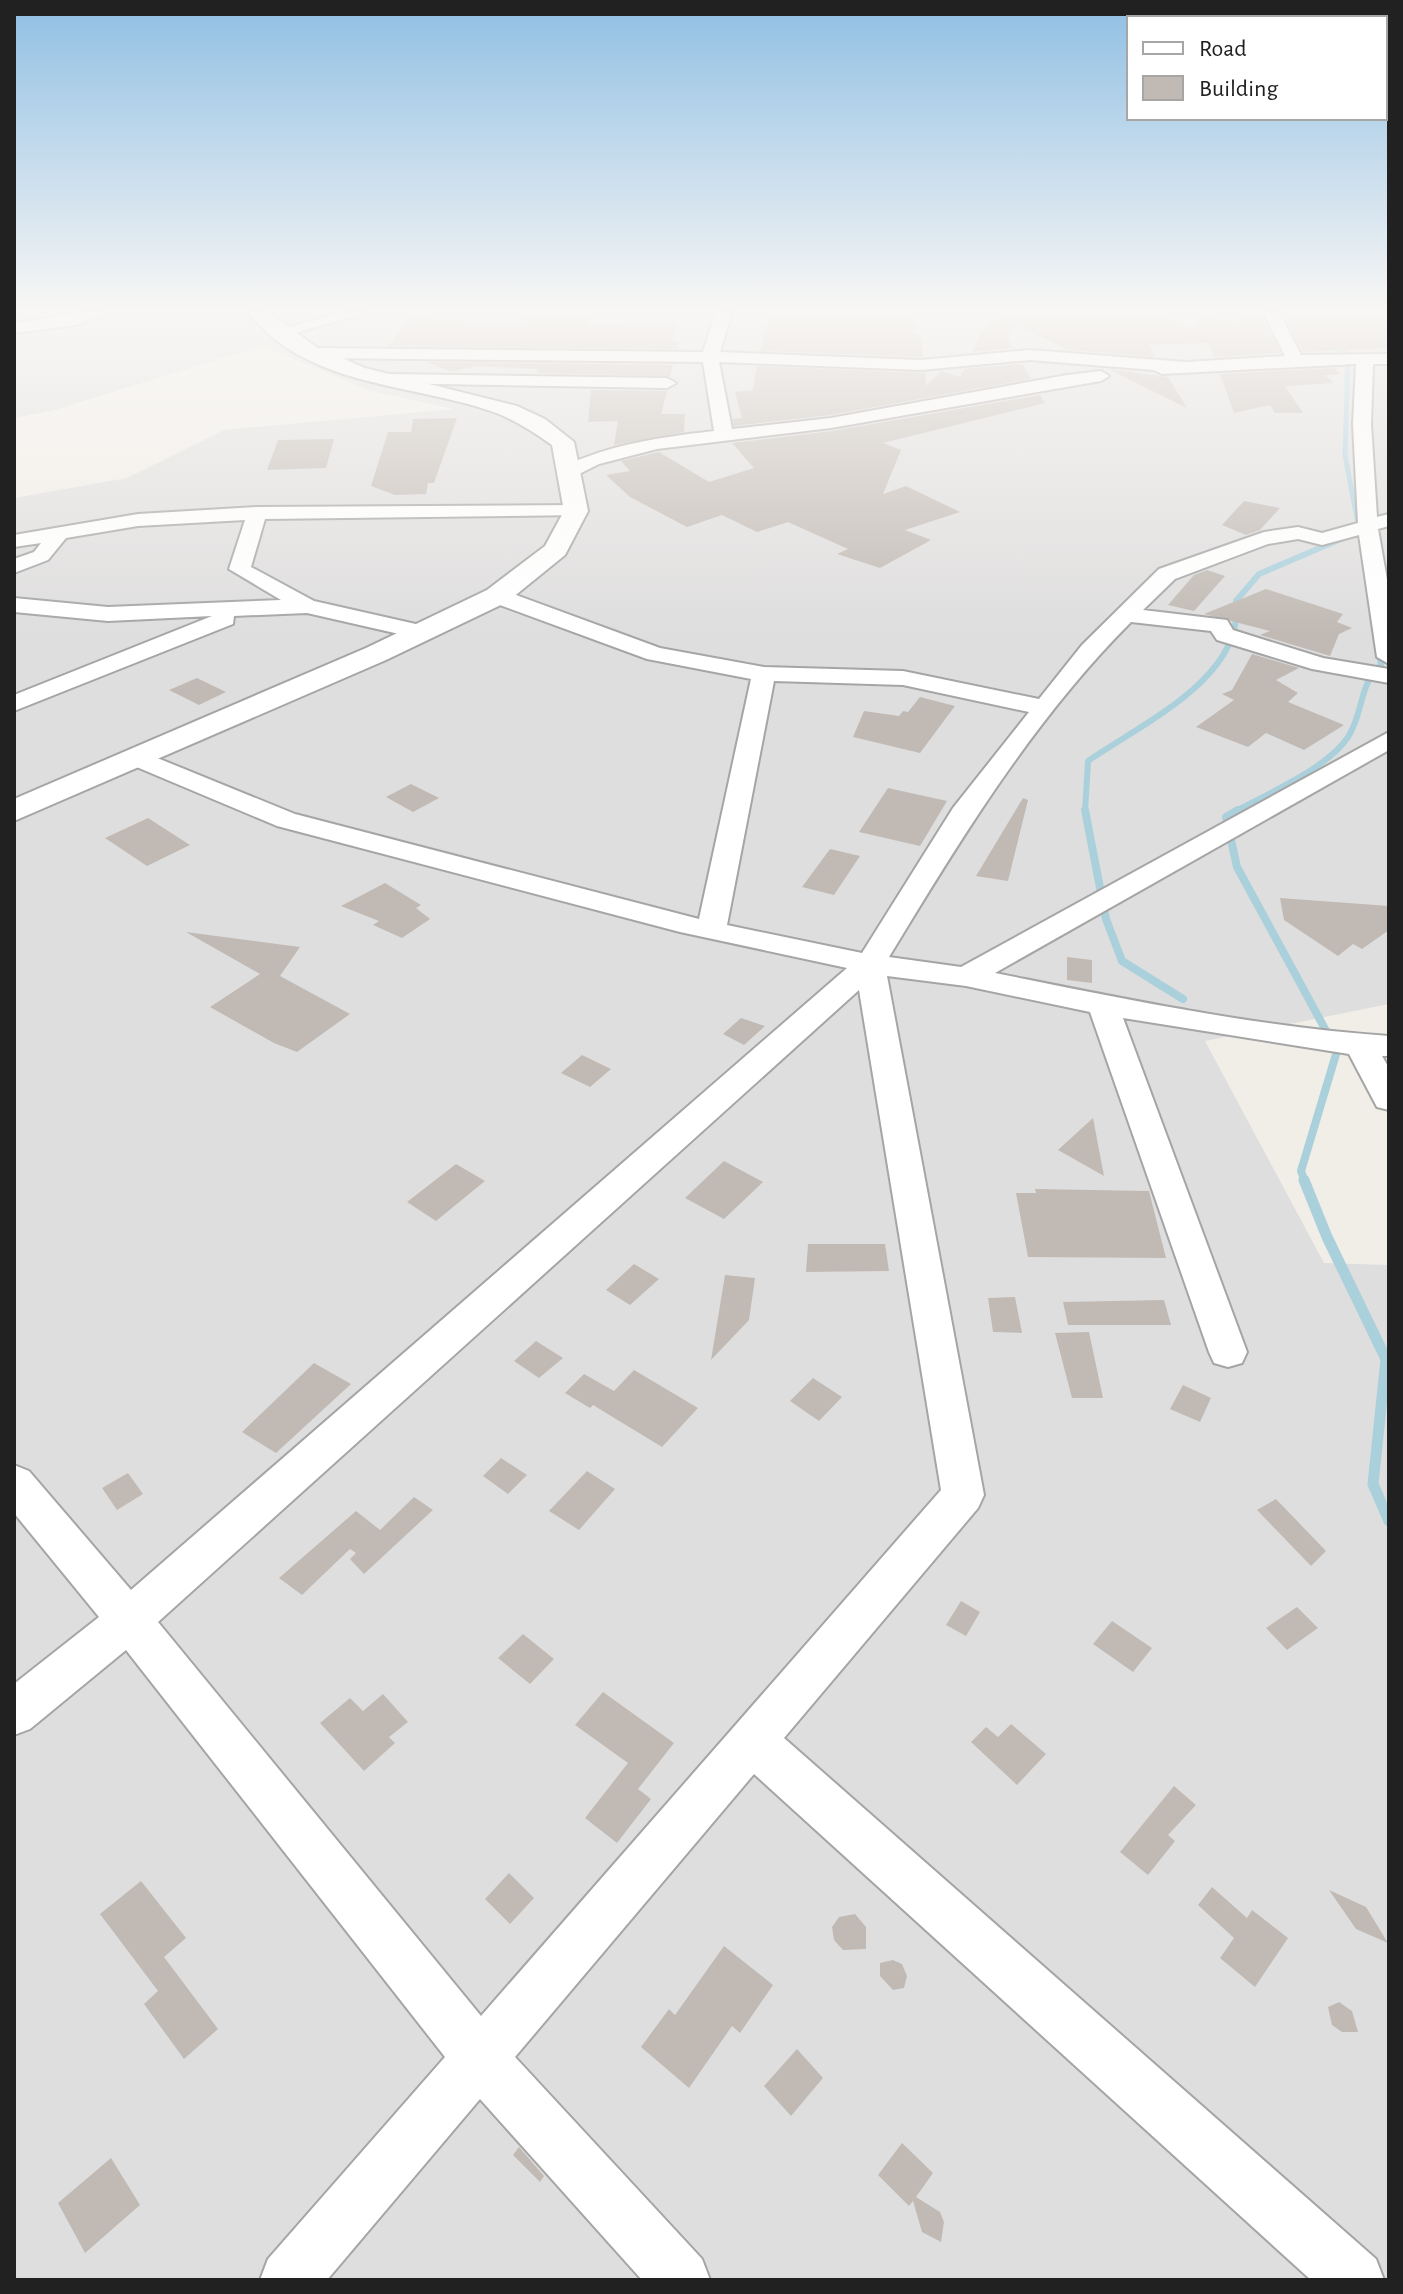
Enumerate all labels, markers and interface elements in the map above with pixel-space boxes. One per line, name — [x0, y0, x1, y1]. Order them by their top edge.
legend — [1127, 16, 1387, 120]
text: Road — [1199, 37, 1247, 61]
text: Building — [1199, 77, 1278, 101]

